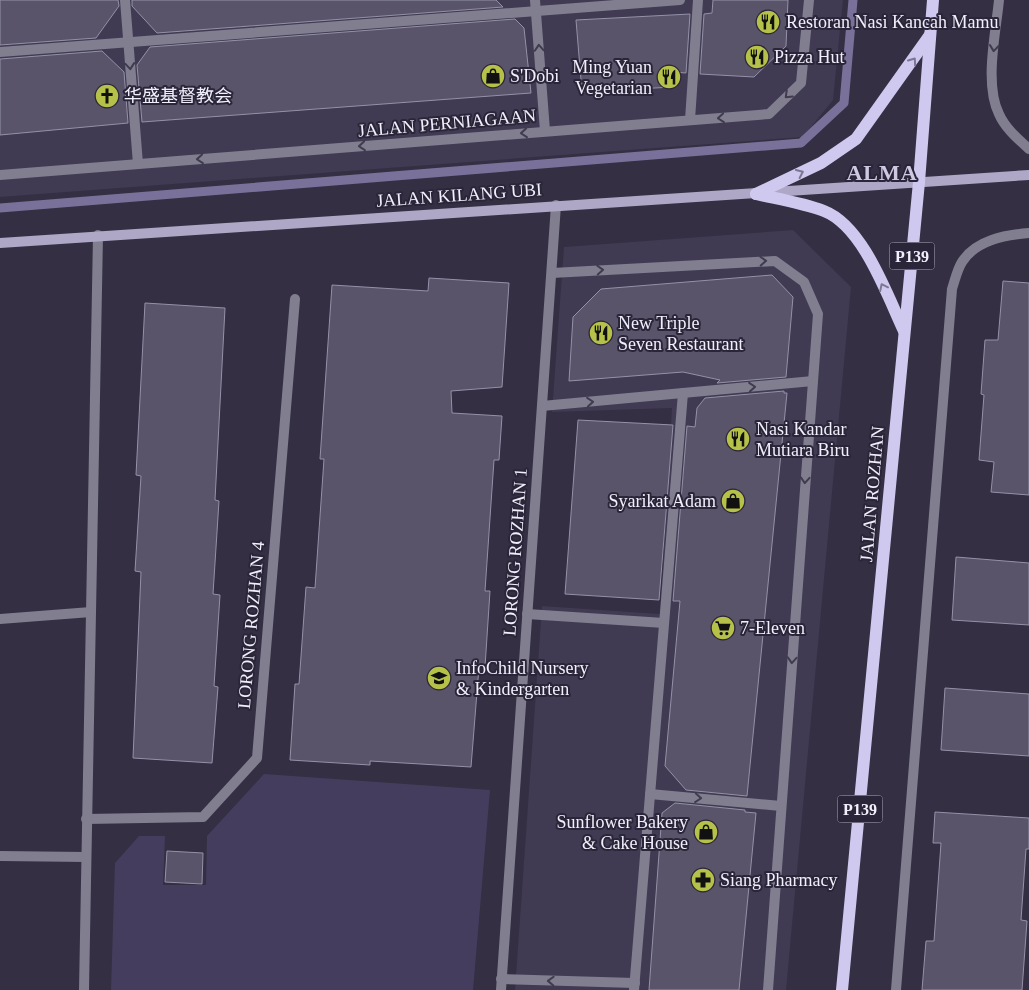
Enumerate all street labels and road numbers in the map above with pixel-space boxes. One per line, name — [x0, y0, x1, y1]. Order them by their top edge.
street label: JALAN PERNIAGAAN — [357, 105, 537, 141]
street label: JALAN KILANG UBI — [376, 179, 542, 211]
road number: P139 — [890, 242, 934, 270]
street label: JALAN ROZHAN — [856, 425, 888, 563]
street label: LORONG ROZHAN 1 — [499, 468, 531, 636]
street label: LORONG ROZHAN 4 — [234, 540, 268, 710]
road number: P139 — [838, 796, 882, 822]

